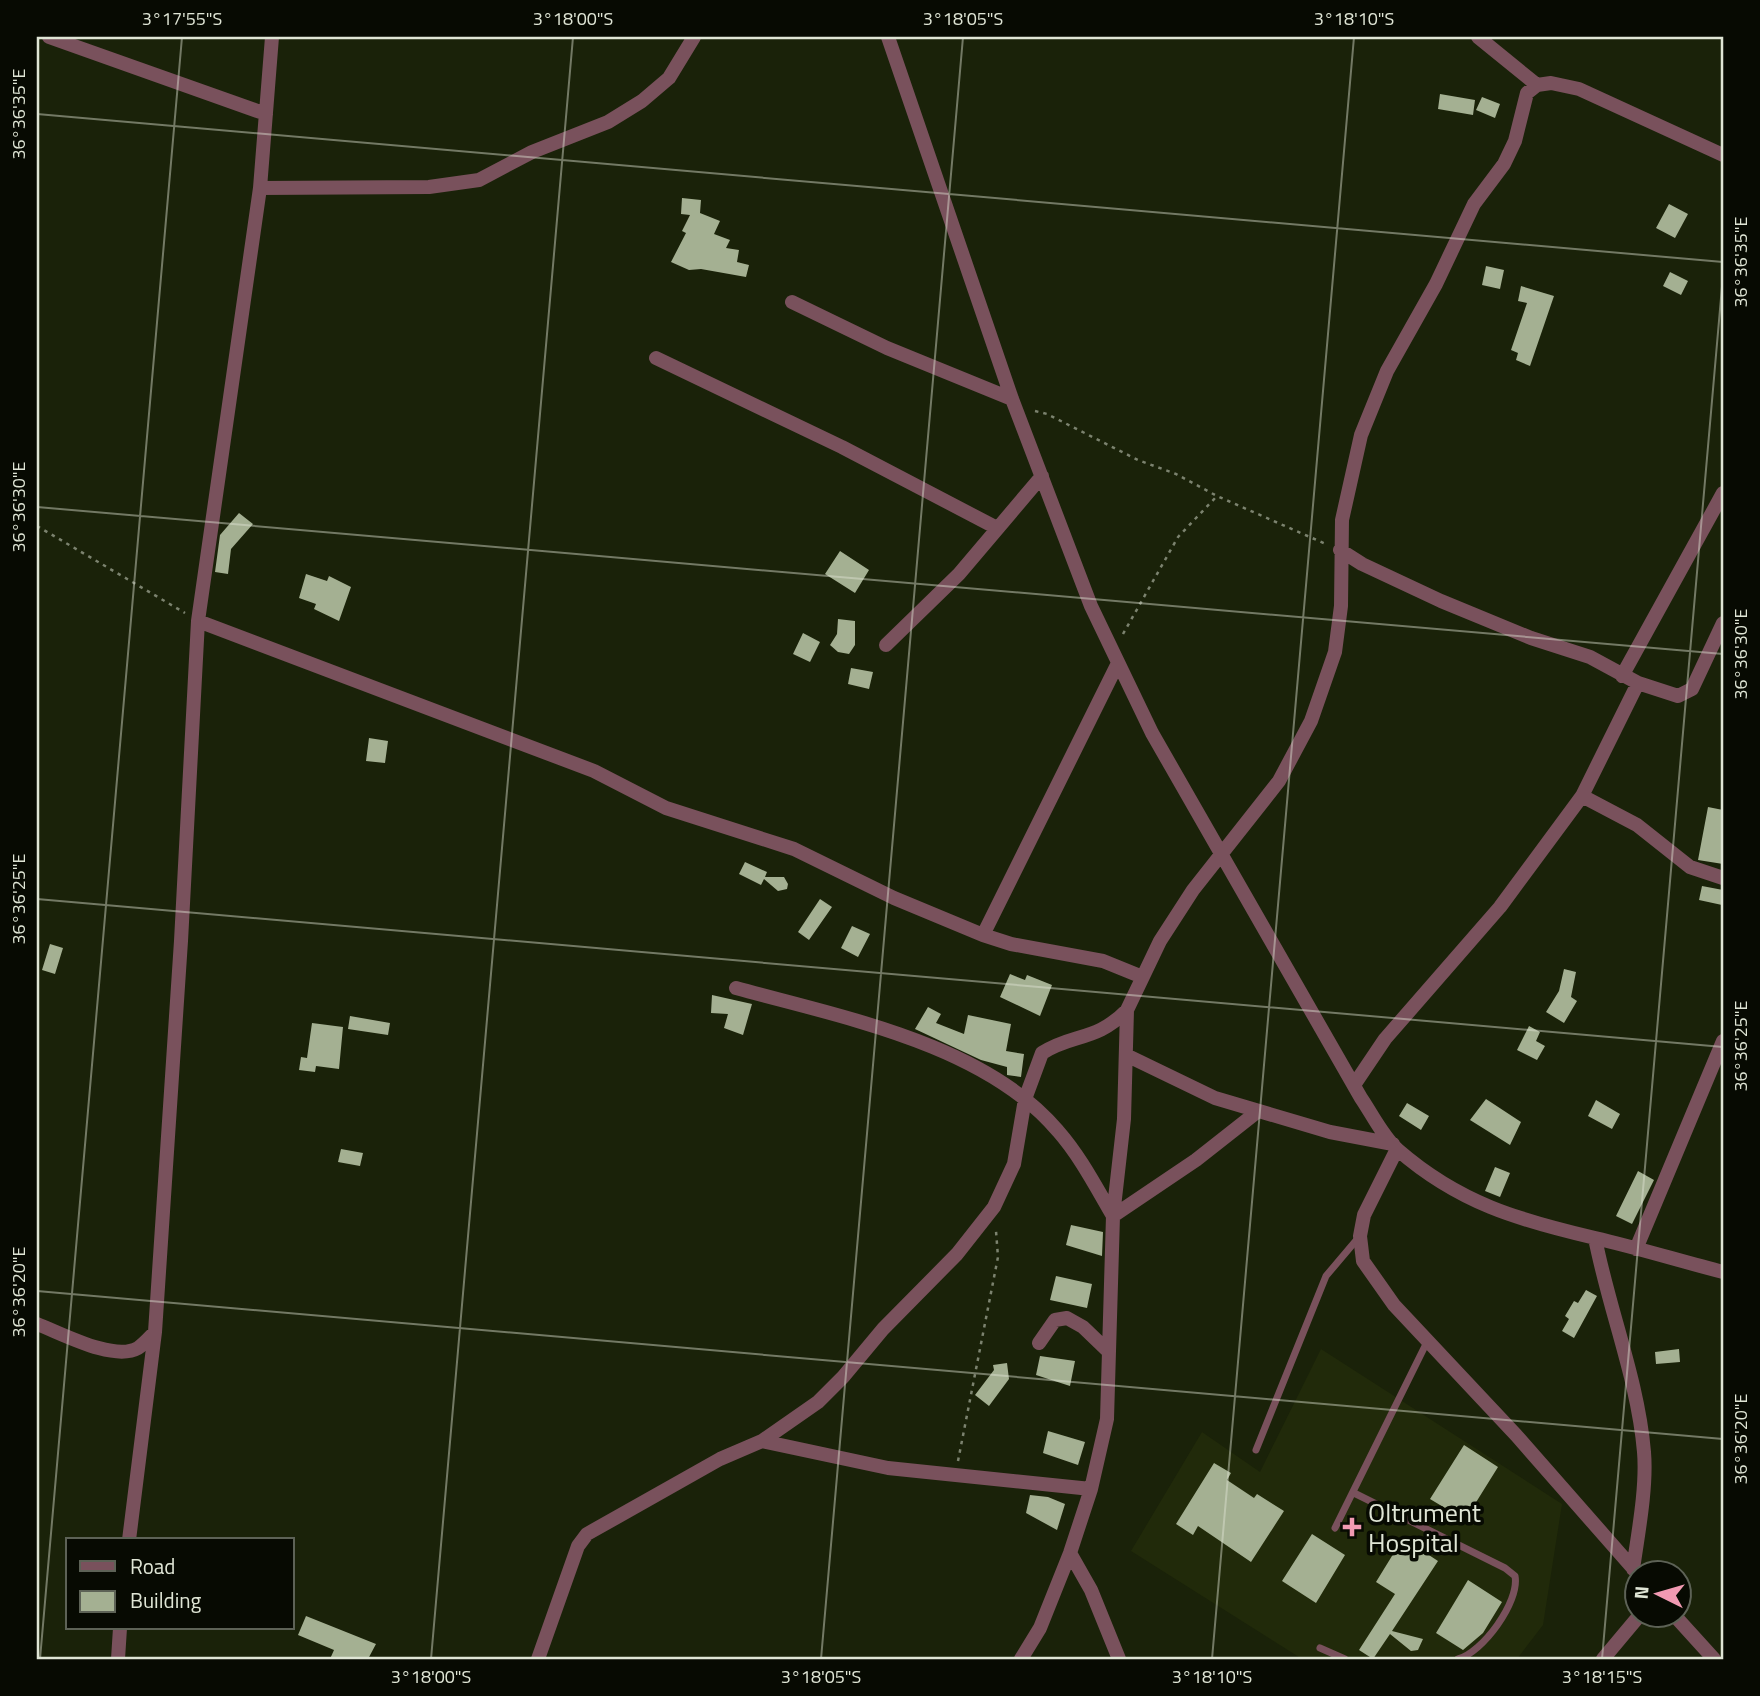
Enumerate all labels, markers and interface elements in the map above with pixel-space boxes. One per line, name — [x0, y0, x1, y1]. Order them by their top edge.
text: 3°17'55"S — [142, 5, 222, 32]
text: 3°18'00"S — [533, 5, 613, 32]
text: 3°18'05"S — [923, 5, 1003, 32]
text: 3°18'10"S — [1314, 5, 1394, 32]
text: 36°36'35"E — [5, 68, 32, 159]
text: 36°36'35"E — [1727, 216, 1754, 307]
text: 36°36'30"E — [5, 461, 32, 552]
text: 36°36'30"E — [1727, 608, 1754, 699]
text: 36°36'25"E — [5, 853, 32, 944]
text: 36°36'25"E — [1727, 1000, 1754, 1091]
text: 36°36'20"E — [5, 1246, 32, 1337]
text: 36°36'20"E — [1727, 1393, 1754, 1484]
place label: Oltrument Hospital — [1368, 1493, 1481, 1562]
marker: Oltrument Hospital — [1342, 1517, 1362, 1537]
legend — [66, 1538, 294, 1630]
text: Road — [130, 1550, 175, 1582]
north arrow — [1624, 1560, 1694, 1630]
text: Building — [130, 1584, 202, 1616]
text: N — [1626, 1585, 1656, 1600]
text: 3°18'00"S — [391, 1663, 471, 1690]
text: 3°18'05"S — [781, 1663, 861, 1690]
text: 3°18'10"S — [1172, 1663, 1252, 1690]
text: 3°18'15"S — [1562, 1663, 1642, 1690]

